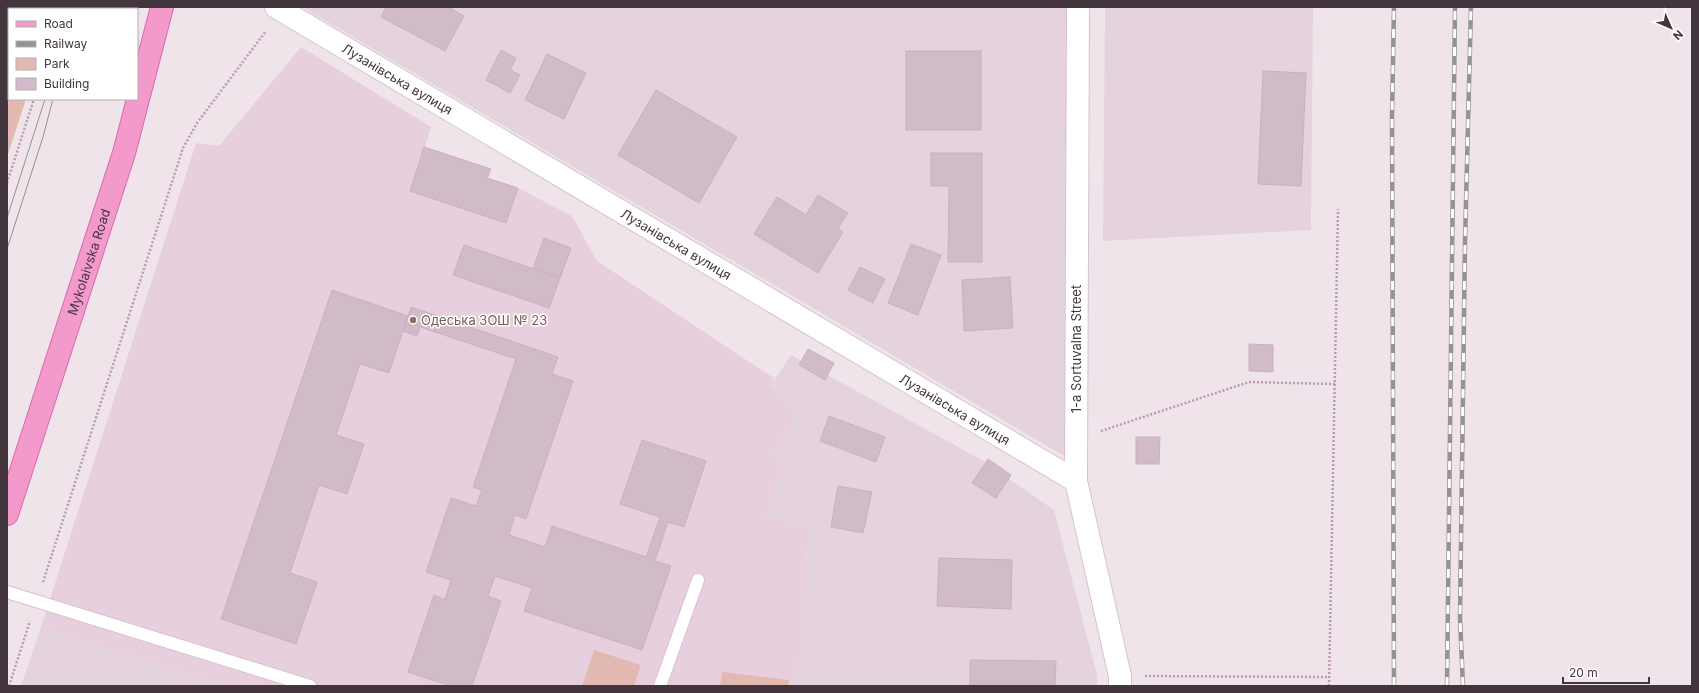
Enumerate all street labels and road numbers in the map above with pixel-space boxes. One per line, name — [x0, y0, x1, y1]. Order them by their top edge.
street label: Лузанівська вулиця — [339, 40, 455, 118]
street label: Лузанівська вулиця — [618, 205, 734, 283]
street label: Mykolaivska Road — [64, 207, 113, 317]
street label: 1-a Sortuvalna Street — [1068, 285, 1084, 413]
street label: Лузанівська вулиця — [897, 370, 1013, 448]

